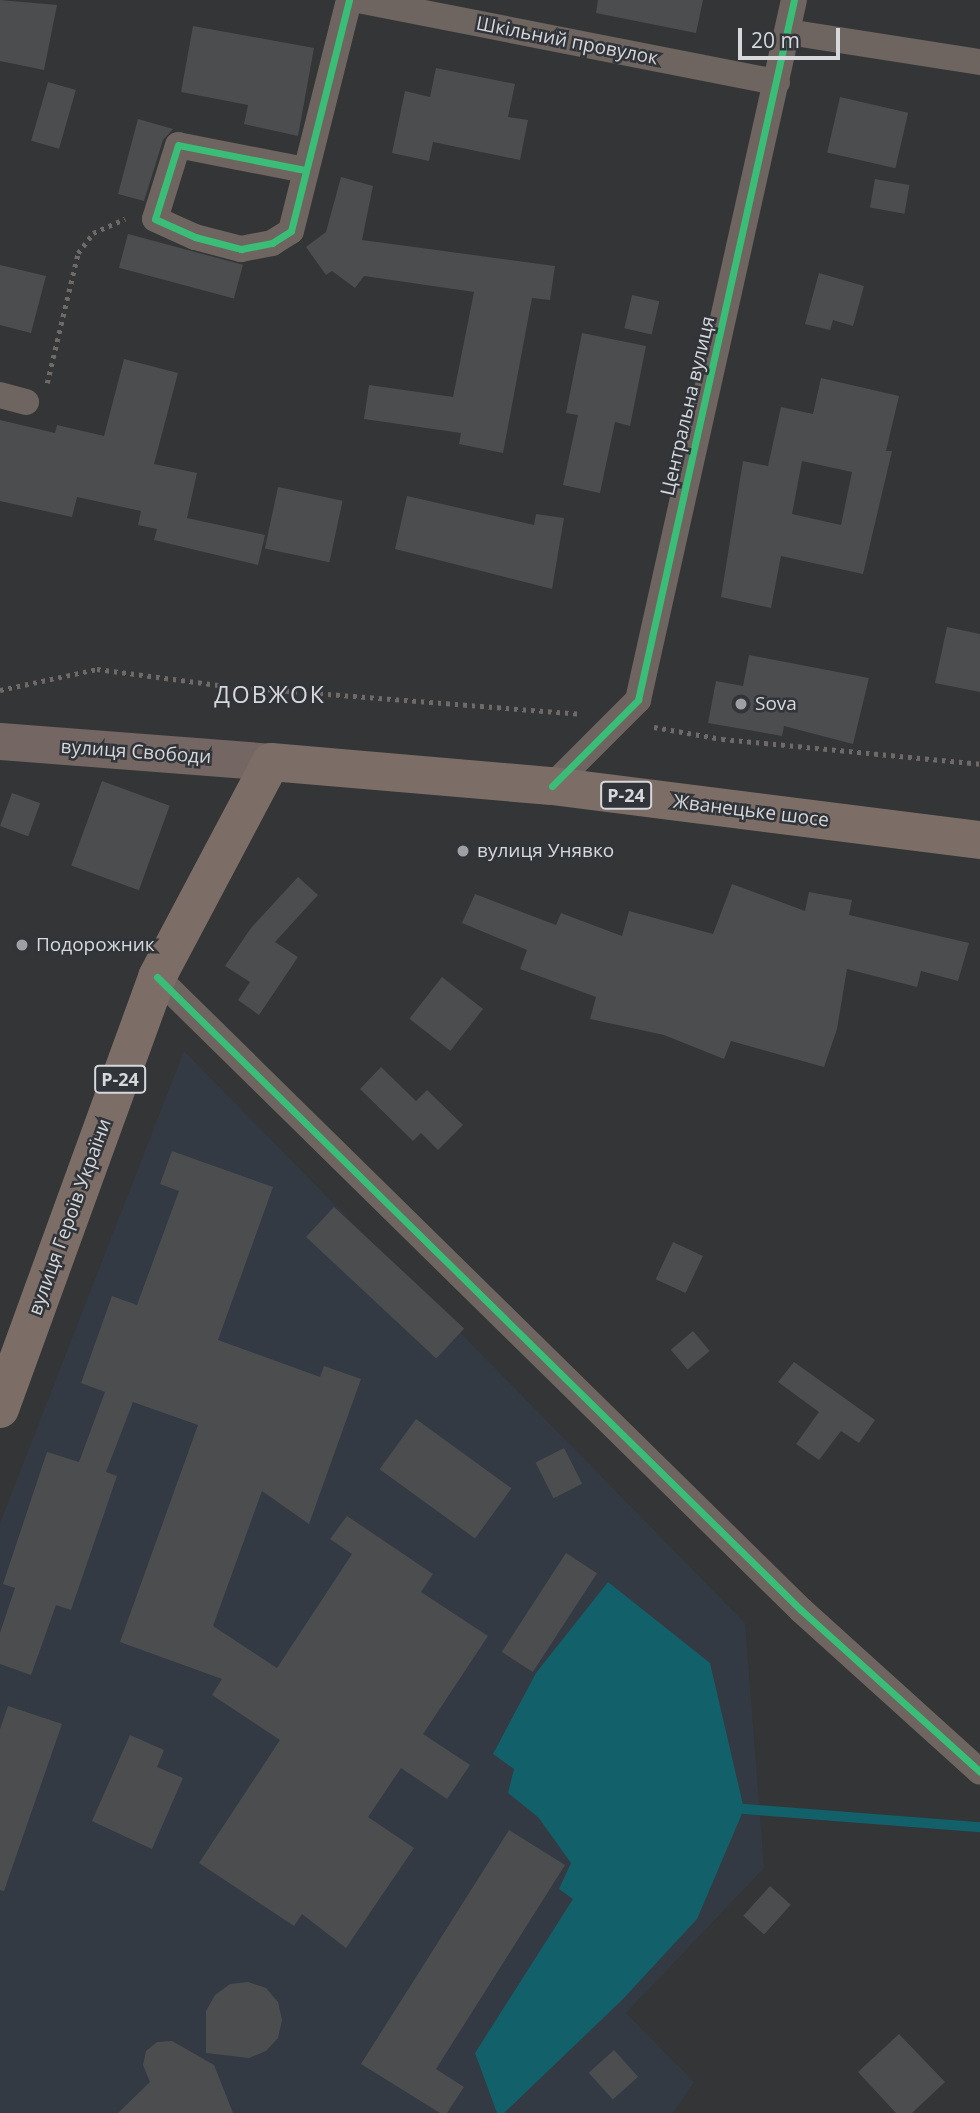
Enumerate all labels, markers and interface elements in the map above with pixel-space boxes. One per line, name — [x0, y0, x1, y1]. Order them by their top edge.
street label: Шкільний провулок — [474, 12, 660, 70]
scale bar — [742, 14, 844, 58]
text: 20 m — [751, 26, 800, 54]
street label: Центральна вулиця — [656, 314, 720, 498]
district label: ДОВЖОК — [215, 680, 325, 708]
place label: Sova — [755, 693, 797, 715]
marker: Sova — [733, 696, 749, 712]
street label: вулиця Свободи — [60, 735, 212, 769]
road number: Р-24 — [600, 780, 652, 810]
street label: Жванецьке шосе — [672, 790, 830, 832]
place label: вулиця Унявко — [477, 840, 614, 862]
marker: вулиця Унявко — [455, 843, 471, 859]
place label: Подорожник — [36, 934, 155, 956]
marker: Подорожник — [14, 937, 30, 953]
road number: Р-24 — [94, 1064, 146, 1094]
street label: вулиця Героїв України — [24, 1116, 116, 1318]

